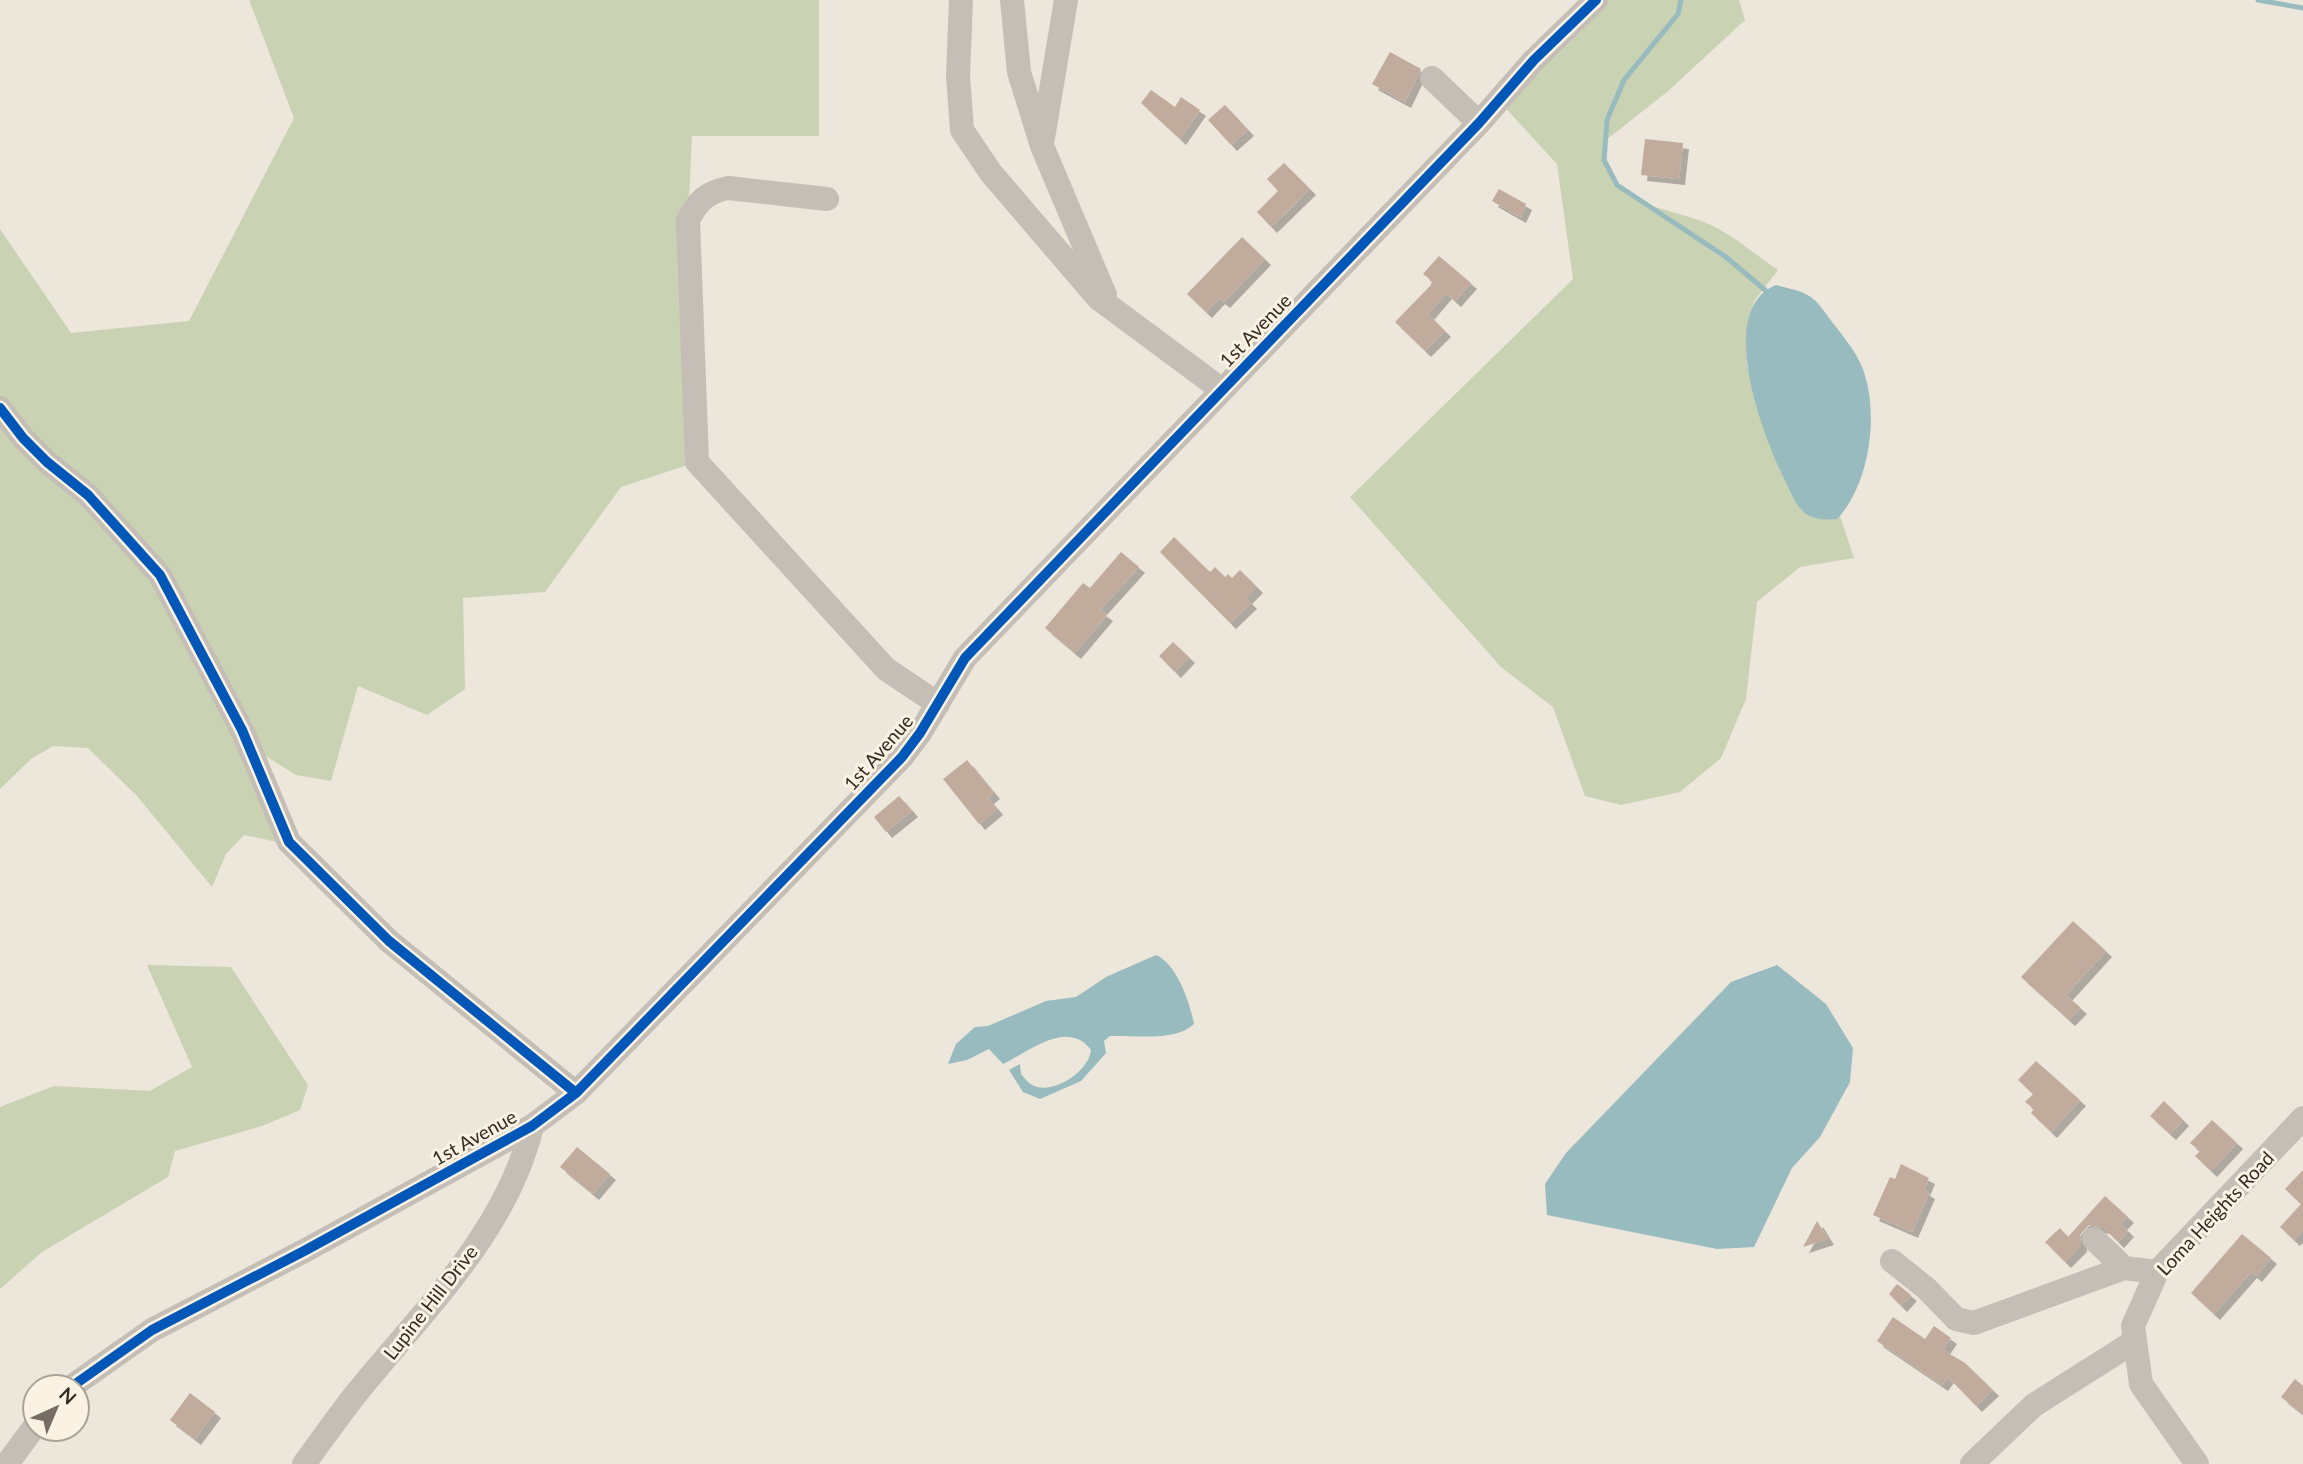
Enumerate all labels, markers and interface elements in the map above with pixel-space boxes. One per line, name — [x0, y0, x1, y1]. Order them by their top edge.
street label: 1st Avenue — [1214, 288, 1296, 372]
street label: 1st Avenue — [839, 709, 917, 795]
street label: 1st Avenue — [428, 1104, 520, 1170]
street label: Loma Heights Road — [2152, 1146, 2278, 1280]
street label: Lupine Hill Drive — [378, 1240, 482, 1364]
north arrow — [21, 1373, 91, 1443]
text: N — [55, 1382, 81, 1409]

